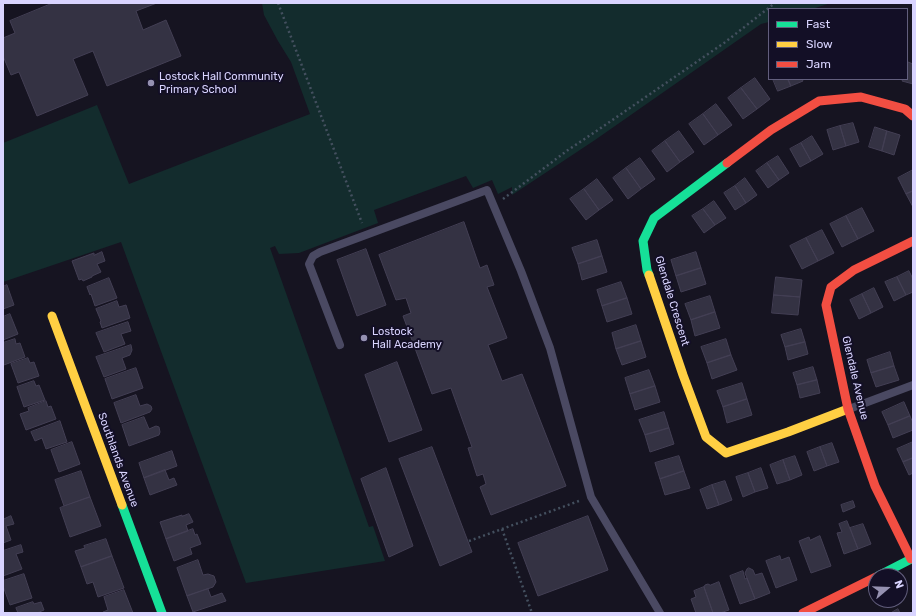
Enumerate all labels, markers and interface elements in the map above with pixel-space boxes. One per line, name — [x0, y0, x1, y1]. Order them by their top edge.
legend — [768, 8, 908, 80]
text: Fast — [806, 17, 830, 31]
text: Slow — [806, 37, 833, 51]
text: Jam — [806, 57, 831, 71]
place label: Lostock Hall Community Primary School — [159, 70, 284, 96]
marker: Lostock Hall Community Primary School — [146, 78, 156, 88]
street label: Glendale Crescent — [652, 254, 692, 348]
place label: Lostock Hall Academy — [372, 325, 442, 351]
marker: Lostock Hall Academy — [359, 333, 369, 343]
street label: Glendale Avenue — [839, 335, 871, 421]
street label: Southlands Avenue — [95, 411, 141, 509]
north arrow — [868, 568, 908, 608]
text: N — [891, 578, 906, 590]

